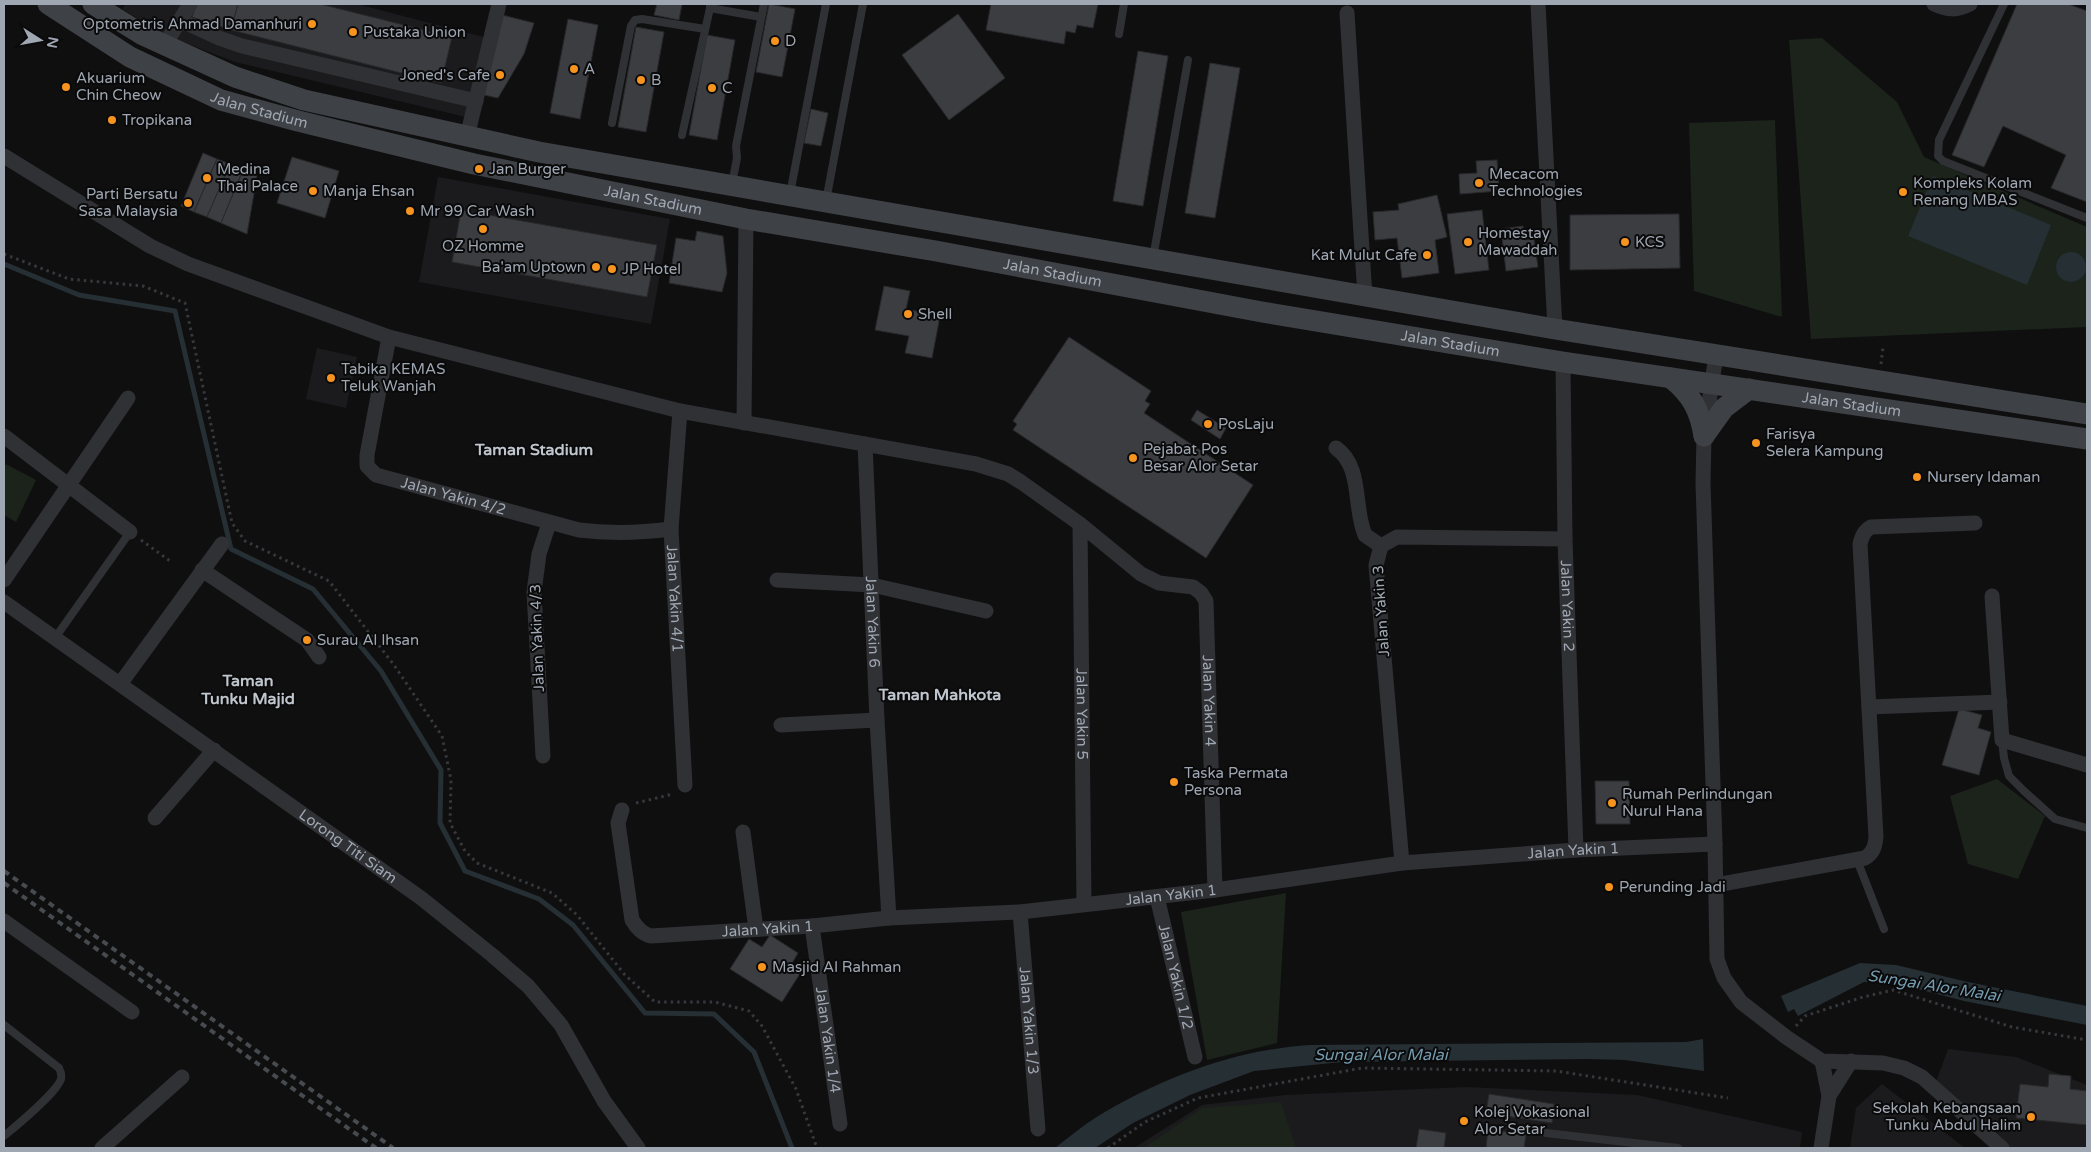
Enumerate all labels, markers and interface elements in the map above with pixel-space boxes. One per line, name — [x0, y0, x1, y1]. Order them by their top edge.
north arrow — [15, 15, 65, 65]
place label: Optometris Ahmad Damanhuri — [83, 15, 302, 33]
marker: Optometris Ahmad Damanhuri — [306, 18, 318, 30]
place label: Pustaka Union — [363, 23, 466, 41]
marker: Pustaka Union — [347, 26, 359, 38]
place label: D — [785, 32, 796, 50]
text: N — [43, 35, 62, 50]
marker: D — [769, 35, 781, 47]
place label: A — [584, 60, 595, 78]
marker: A — [568, 63, 580, 75]
place label: Joned's Cafe — [400, 66, 490, 84]
place label: Akuarium Chin Cheow — [76, 69, 161, 104]
marker: Joned's Cafe — [494, 69, 506, 81]
place label: B — [651, 71, 661, 89]
marker: B — [635, 74, 647, 86]
place label: C — [722, 79, 732, 97]
marker: Akuarium Chin Cheow — [60, 81, 72, 93]
marker: C — [706, 82, 718, 94]
street label: Jalan Stadium — [208, 87, 310, 132]
place label: Tropikana — [122, 111, 192, 129]
marker: Tropikana — [106, 114, 118, 126]
place label: Medina Thai Palace — [217, 160, 298, 195]
place label: Jan Burger — [489, 160, 566, 178]
marker: Jan Burger — [473, 163, 485, 175]
place label: Mecacom Technologies — [1489, 165, 1583, 200]
marker: Medina Thai Palace — [201, 172, 213, 184]
place label: Kompleks Kolam Renang MBAS — [1913, 174, 2032, 209]
marker: Mecacom Technologies — [1473, 177, 1485, 189]
street label: Jalan Stadium — [602, 181, 704, 219]
place label: Manja Ehsan — [323, 182, 415, 200]
place label: Parti Bersatu Sasa Malaysia — [78, 185, 178, 220]
marker: Manja Ehsan — [307, 185, 319, 197]
marker: Kompleks Kolam Renang MBAS — [1897, 186, 1909, 198]
marker: Parti Bersatu Sasa Malaysia — [182, 197, 194, 209]
place label: Mr 99 Car Wash — [420, 202, 535, 220]
marker: Mr 99 Car Wash — [404, 205, 416, 217]
marker: OZ Homme — [477, 223, 489, 235]
place label: Homestay Mawaddah — [1478, 224, 1558, 259]
place label: KCS — [1635, 233, 1664, 251]
marker: Homestay Mawaddah — [1462, 236, 1474, 248]
marker: KCS — [1619, 236, 1631, 248]
place label: OZ Homme — [442, 237, 524, 255]
place label: Kat Mulut Cafe — [1311, 246, 1417, 264]
marker: Kat Mulut Cafe — [1421, 249, 1433, 261]
street label: Jalan Stadium — [1002, 255, 1103, 291]
place label: Ba'am Uptown — [482, 258, 586, 276]
place label: JP Hotel — [622, 260, 681, 278]
marker: Ba'am Uptown — [590, 261, 602, 273]
marker: JP Hotel — [606, 263, 618, 275]
place label: Shell — [918, 305, 952, 323]
marker: Shell — [902, 308, 914, 320]
street label: Jalan Stadium — [1400, 326, 1501, 360]
place label: Tabika KEMAS Teluk Wanjah — [341, 360, 445, 395]
marker: Tabika KEMAS Teluk Wanjah — [325, 372, 337, 384]
street label: Jalan Stadium — [1801, 388, 1902, 421]
place label: PosLaju — [1218, 415, 1274, 433]
marker: PosLaju — [1202, 418, 1214, 430]
place label: Farisya Selera Kampung — [1766, 425, 1883, 460]
marker: Farisya Selera Kampung — [1750, 437, 1762, 449]
district label: Taman Stadium — [474, 440, 593, 460]
place label: Pejabat Pos Besar Alor Setar — [1143, 440, 1259, 475]
marker: Pejabat Pos Besar Alor Setar — [1127, 452, 1139, 464]
place label: Nursery Idaman — [1927, 468, 2040, 486]
marker: Nursery Idaman — [1911, 471, 1923, 483]
street label: Jalan Yakin 4/2 — [399, 473, 508, 519]
street label: Jalan Yakin 4/1 — [663, 544, 687, 653]
street label: Jalan Yakin 2 — [1557, 560, 1578, 652]
street label: Jalan Yakin 3 — [1369, 565, 1393, 657]
street label: Jalan Yakin 6 — [862, 576, 884, 668]
street label: Jalan Yakin 4/3 — [526, 584, 548, 692]
place label: Surau Al Ihsan — [317, 631, 419, 649]
marker: Surau Al Ihsan — [301, 634, 313, 646]
street label: Jalan Yakin 4 — [1199, 654, 1220, 747]
street label: Jalan Yakin 5 — [1073, 668, 1091, 760]
district label: Taman Tunku Majid — [200, 671, 295, 709]
district label: Taman Mahkota — [878, 685, 1001, 705]
place label: Taska Permata Persona — [1184, 764, 1288, 799]
marker: Taska Permata Persona — [1168, 776, 1180, 788]
place label: Rumah Perlindungan Nurul Hana — [1622, 785, 1773, 820]
marker: Rumah Perlindungan Nurul Hana — [1606, 797, 1618, 809]
street label: Lorong Titi Siam — [296, 805, 401, 887]
street label: Jalan Yakin 1 — [1527, 839, 1620, 863]
place label: Perunding Jadi — [1619, 878, 1726, 896]
street label: Jalan Yakin 1 — [1124, 881, 1218, 909]
marker: Perunding Jadi — [1603, 881, 1615, 893]
street label: Jalan Yakin 1 — [721, 917, 814, 941]
street label: Jalan Yakin 1/2 — [1155, 922, 1197, 1031]
place label: Masjid Al Rahman — [772, 958, 901, 976]
marker: Masjid Al Rahman — [756, 961, 768, 973]
street label: Jalan Yakin 1/3 — [1016, 966, 1042, 1075]
water label: Sungai Alor Malai — [1866, 966, 2004, 1007]
street label: Jalan Yakin 1/4 — [812, 986, 845, 1094]
water label: Sungai Alor Malai — [1314, 1045, 1450, 1065]
place label: Sekolah Kebangsaan Tunku Abdul Halim — [1873, 1099, 2021, 1134]
place label: Kolej Vokasional Alor Setar — [1474, 1103, 1590, 1138]
marker: Sekolah Kebangsaan Tunku Abdul Halim — [2025, 1111, 2037, 1123]
marker: Kolej Vokasional Alor Setar — [1458, 1115, 1470, 1127]

